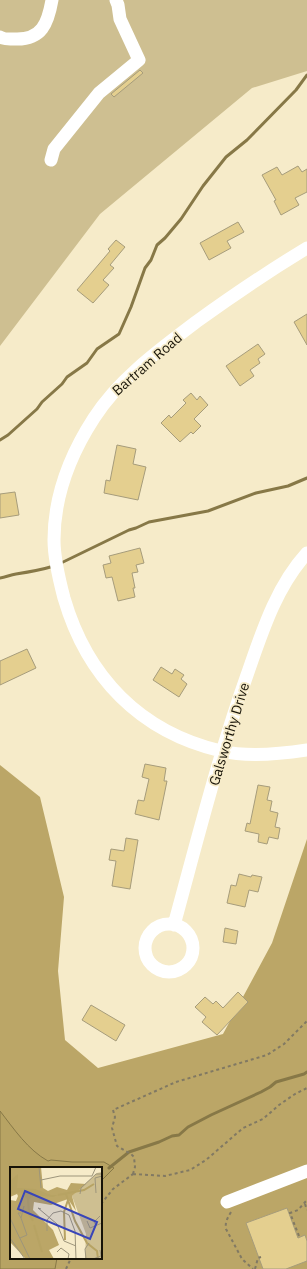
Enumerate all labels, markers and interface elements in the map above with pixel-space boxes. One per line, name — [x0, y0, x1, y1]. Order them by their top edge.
street label: Bartram Road — [108, 329, 186, 399]
street label: Galsworthy Drive — [205, 680, 253, 788]
inset map — [10, 1167, 102, 1259]

